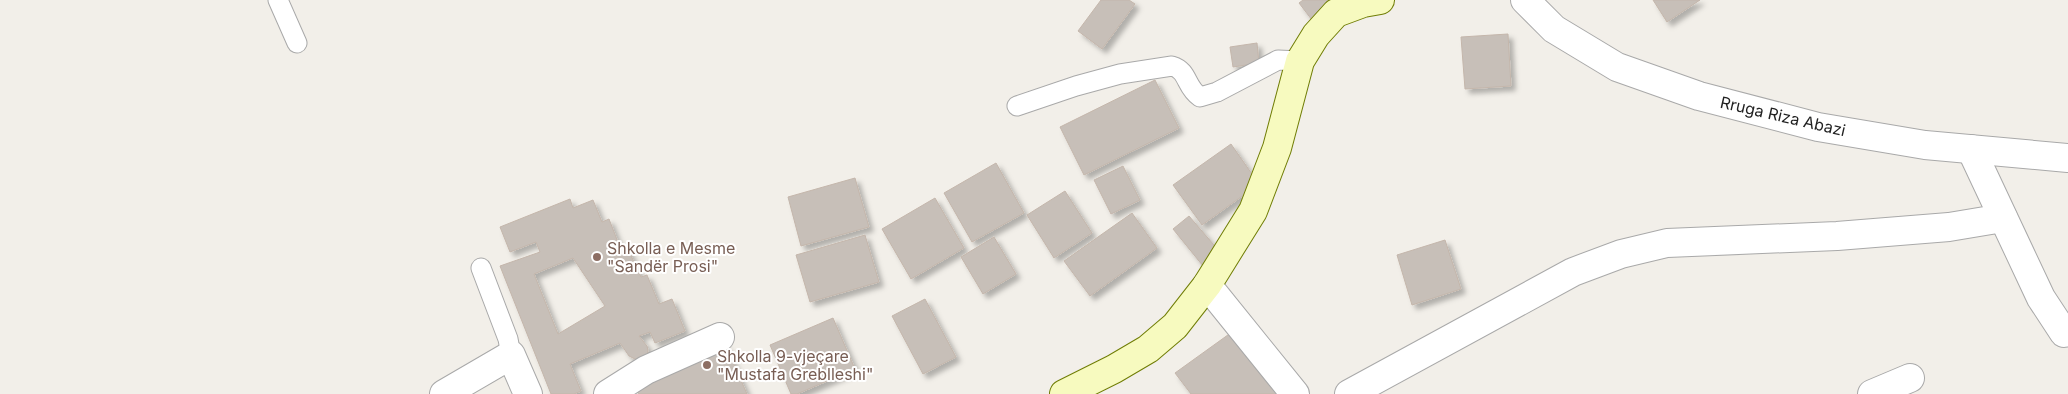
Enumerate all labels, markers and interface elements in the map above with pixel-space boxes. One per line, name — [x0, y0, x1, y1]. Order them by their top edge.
street label: Rruga Riza Abazi — [1718, 92, 1848, 140]
place label: Shkolla e Mesme "Sandër Prosi" — [607, 238, 735, 276]
marker: Shkolla e Mesme "Sandër Prosi" — [591, 251, 603, 263]
place label: Shkolla 9-vjeçare "Mustafa Greblleshi" — [717, 346, 873, 384]
marker: Shkolla 9-vjeçare "Mustafa Greblleshi" — [701, 359, 713, 371]

